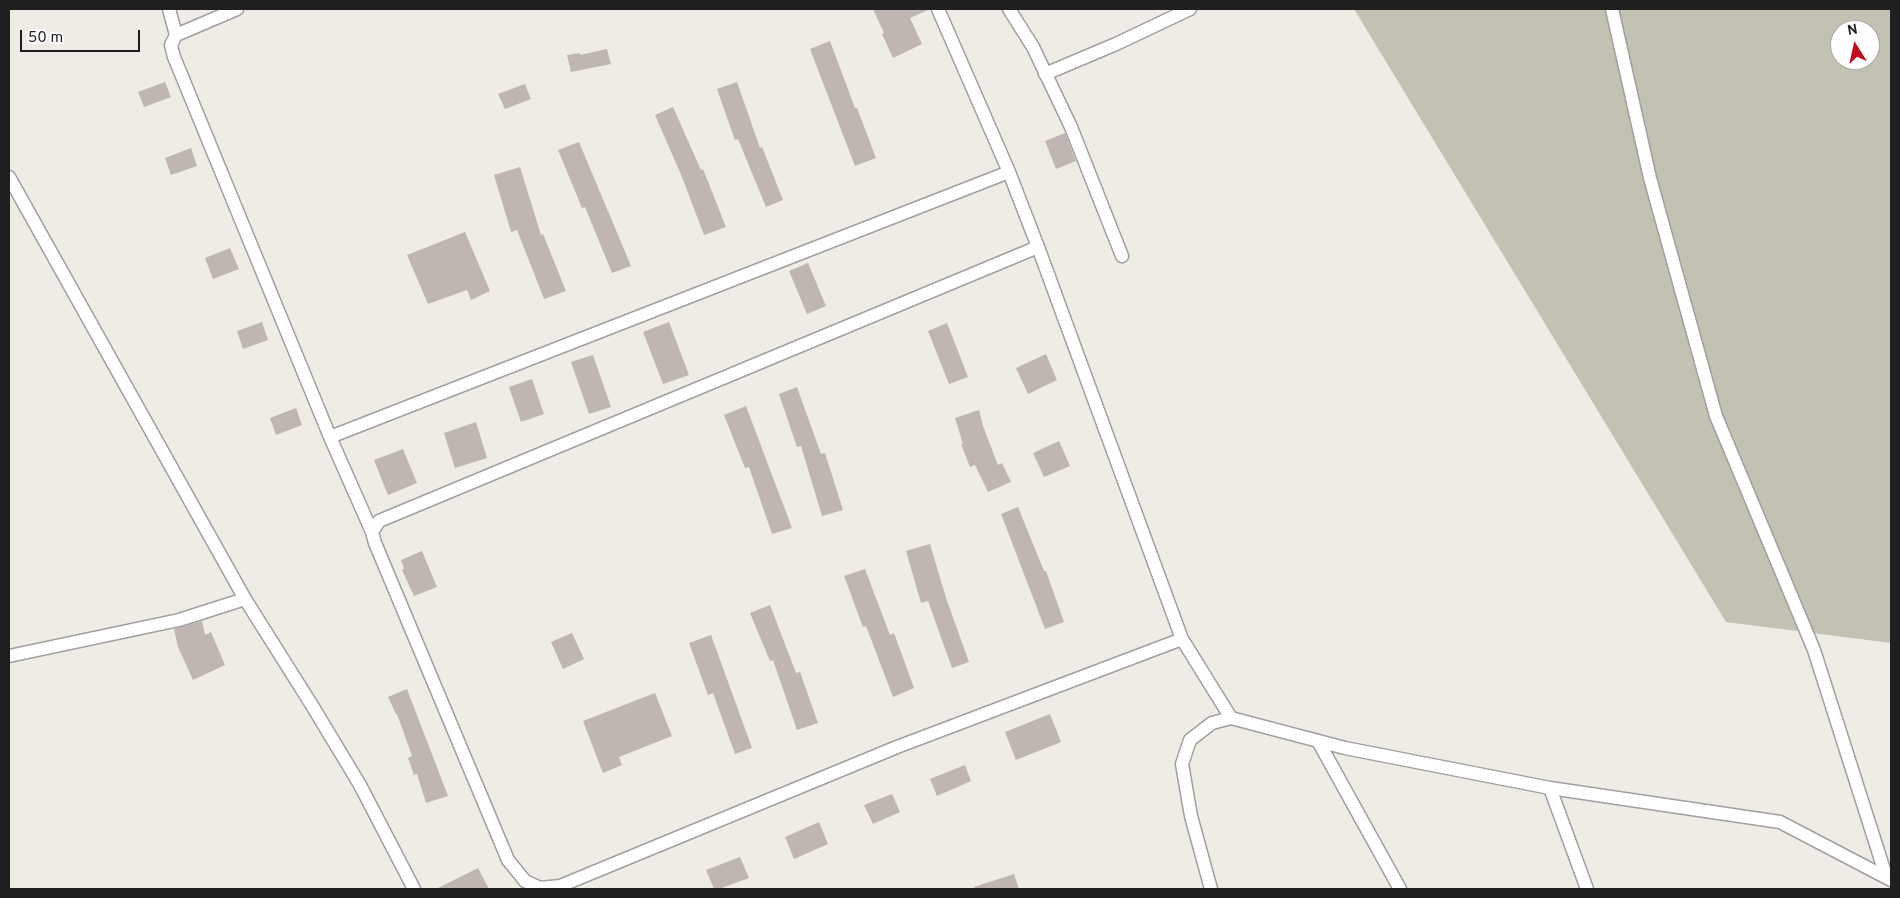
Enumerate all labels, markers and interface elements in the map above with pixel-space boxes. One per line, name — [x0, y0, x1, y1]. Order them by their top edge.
scale bar — [22, 20, 142, 52]
north arrow — [1830, 20, 1880, 70]
text: N — [1846, 21, 1859, 40]
text: 50 m — [28, 29, 63, 48]

